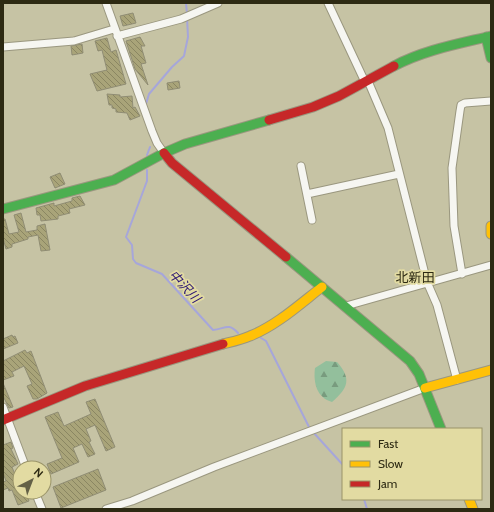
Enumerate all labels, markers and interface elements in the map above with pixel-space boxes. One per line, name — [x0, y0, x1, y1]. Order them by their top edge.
water label: 中沢川 — [166, 266, 206, 307]
district label: 北新田 — [395, 269, 435, 285]
legend — [342, 428, 482, 500]
text: Fast — [378, 436, 398, 451]
text: Slow — [378, 456, 403, 471]
north arrow — [12, 460, 52, 500]
text: N — [31, 465, 46, 480]
text: Jam — [377, 476, 397, 491]

